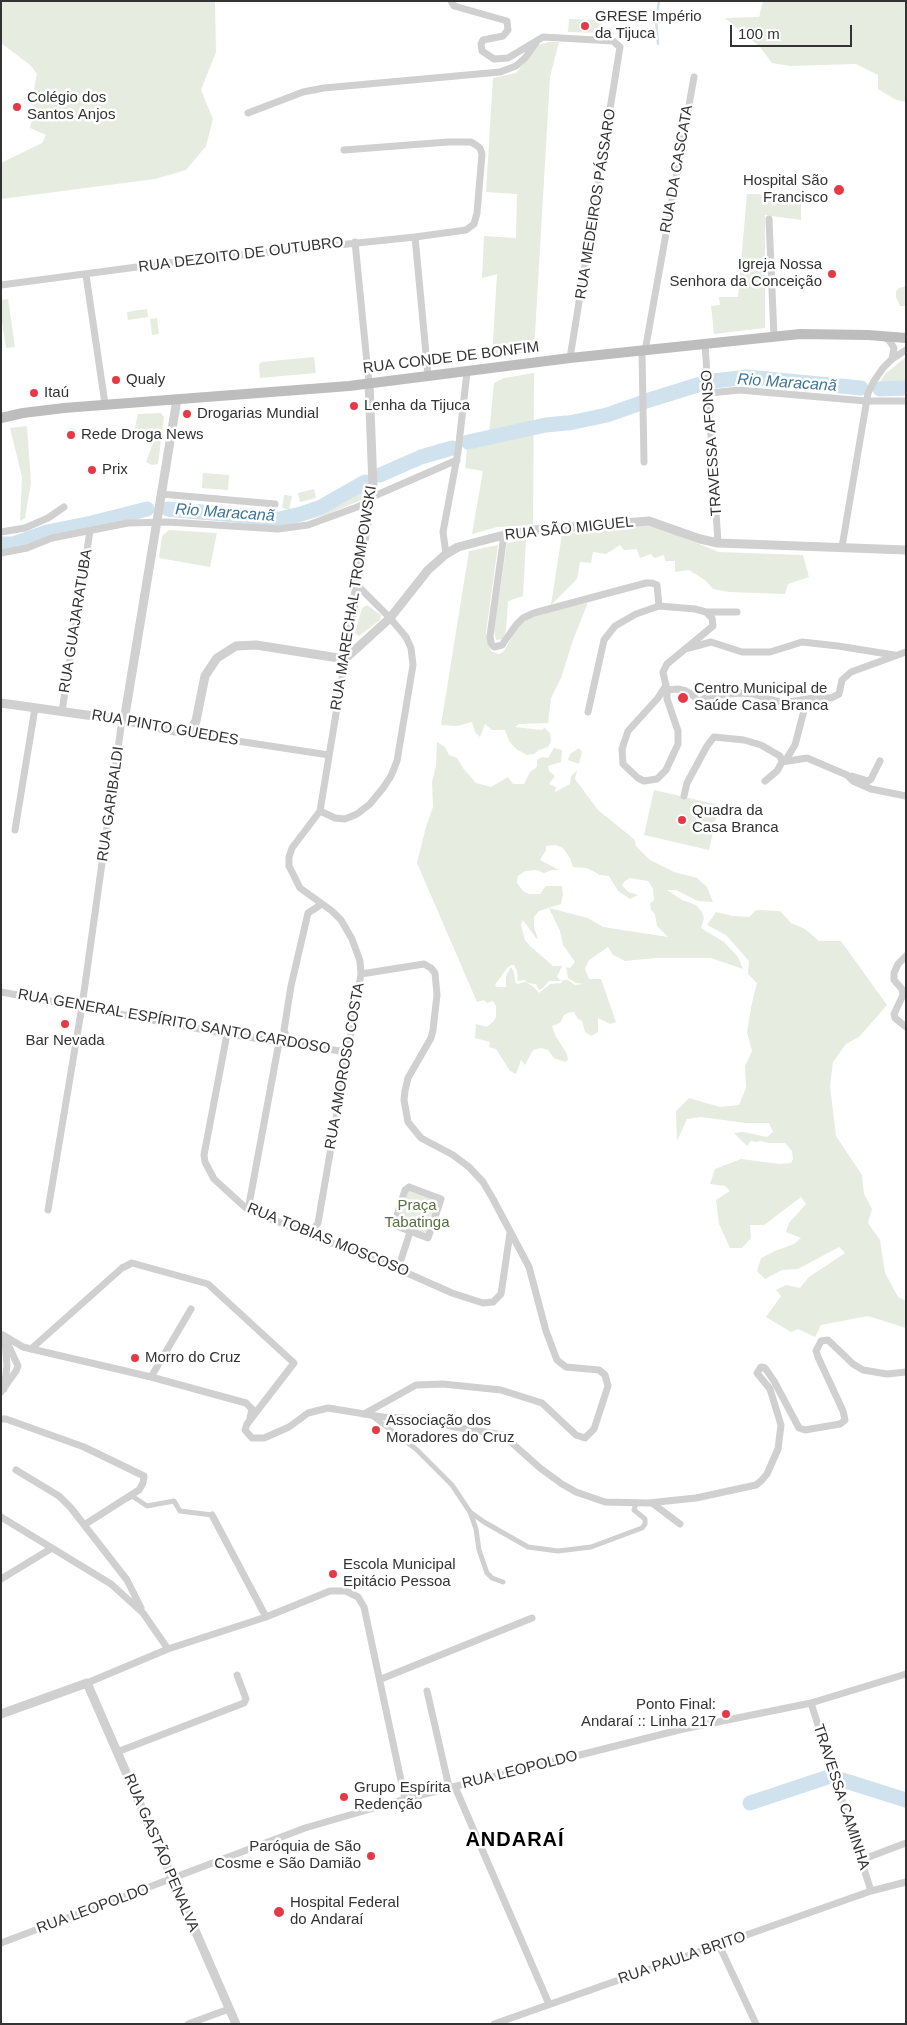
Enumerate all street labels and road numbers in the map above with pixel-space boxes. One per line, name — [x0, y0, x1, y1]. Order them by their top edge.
street label: RUA DA CASCATA — [657, 104, 697, 234]
street label: RUA MEDEIROS PÁSSARO — [572, 108, 620, 300]
street label: RUA DEZOITO DE OUTUBRO — [137, 233, 345, 277]
street label: RUA CONDE DE BONFIM — [362, 338, 540, 378]
street label: TRAVESSA AFONSO — [698, 369, 726, 517]
street label: RUA MARECHAL TROMPOWSKI — [327, 484, 381, 712]
street label: RUA SÃO MIGUEL — [504, 513, 634, 545]
street label: RUA GUAJARATUBA — [56, 548, 96, 694]
street label: RUA PINTO GUEDES — [90, 706, 240, 750]
street label: RUA GARIBALDI — [94, 745, 128, 863]
street label: RUA AMOROSO COSTA — [321, 981, 369, 1151]
street label: RUA GENERAL ESPÍRITO SANTO CARDOSO — [16, 986, 332, 1058]
street label: RUA TOBIAS MOSCOSO — [244, 1199, 412, 1281]
street label: TRAVESSA CAMINHA — [809, 1722, 873, 1872]
street label: RUA LEOPOLDO — [460, 1747, 580, 1793]
street label: RUA GASTÃO PENALVA — [120, 1771, 202, 1935]
street label: RUA LEOPOLDO — [34, 1880, 152, 1938]
street label: RUA PAULA BRITO — [616, 1928, 748, 1988]

